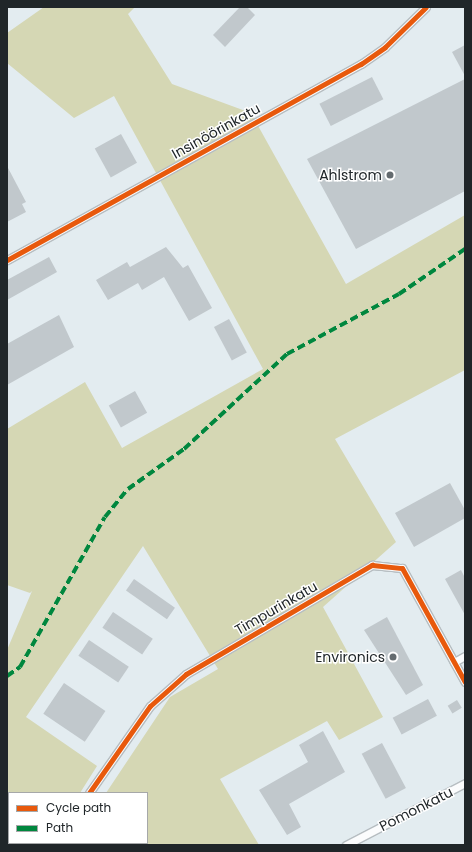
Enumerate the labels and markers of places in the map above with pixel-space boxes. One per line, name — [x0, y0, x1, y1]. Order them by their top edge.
place label: Ahlstrom — [319, 167, 382, 183]
marker: Ahlstrom — [385, 170, 395, 180]
place label: Environics — [315, 649, 385, 665]
marker: Environics — [388, 652, 398, 662]

